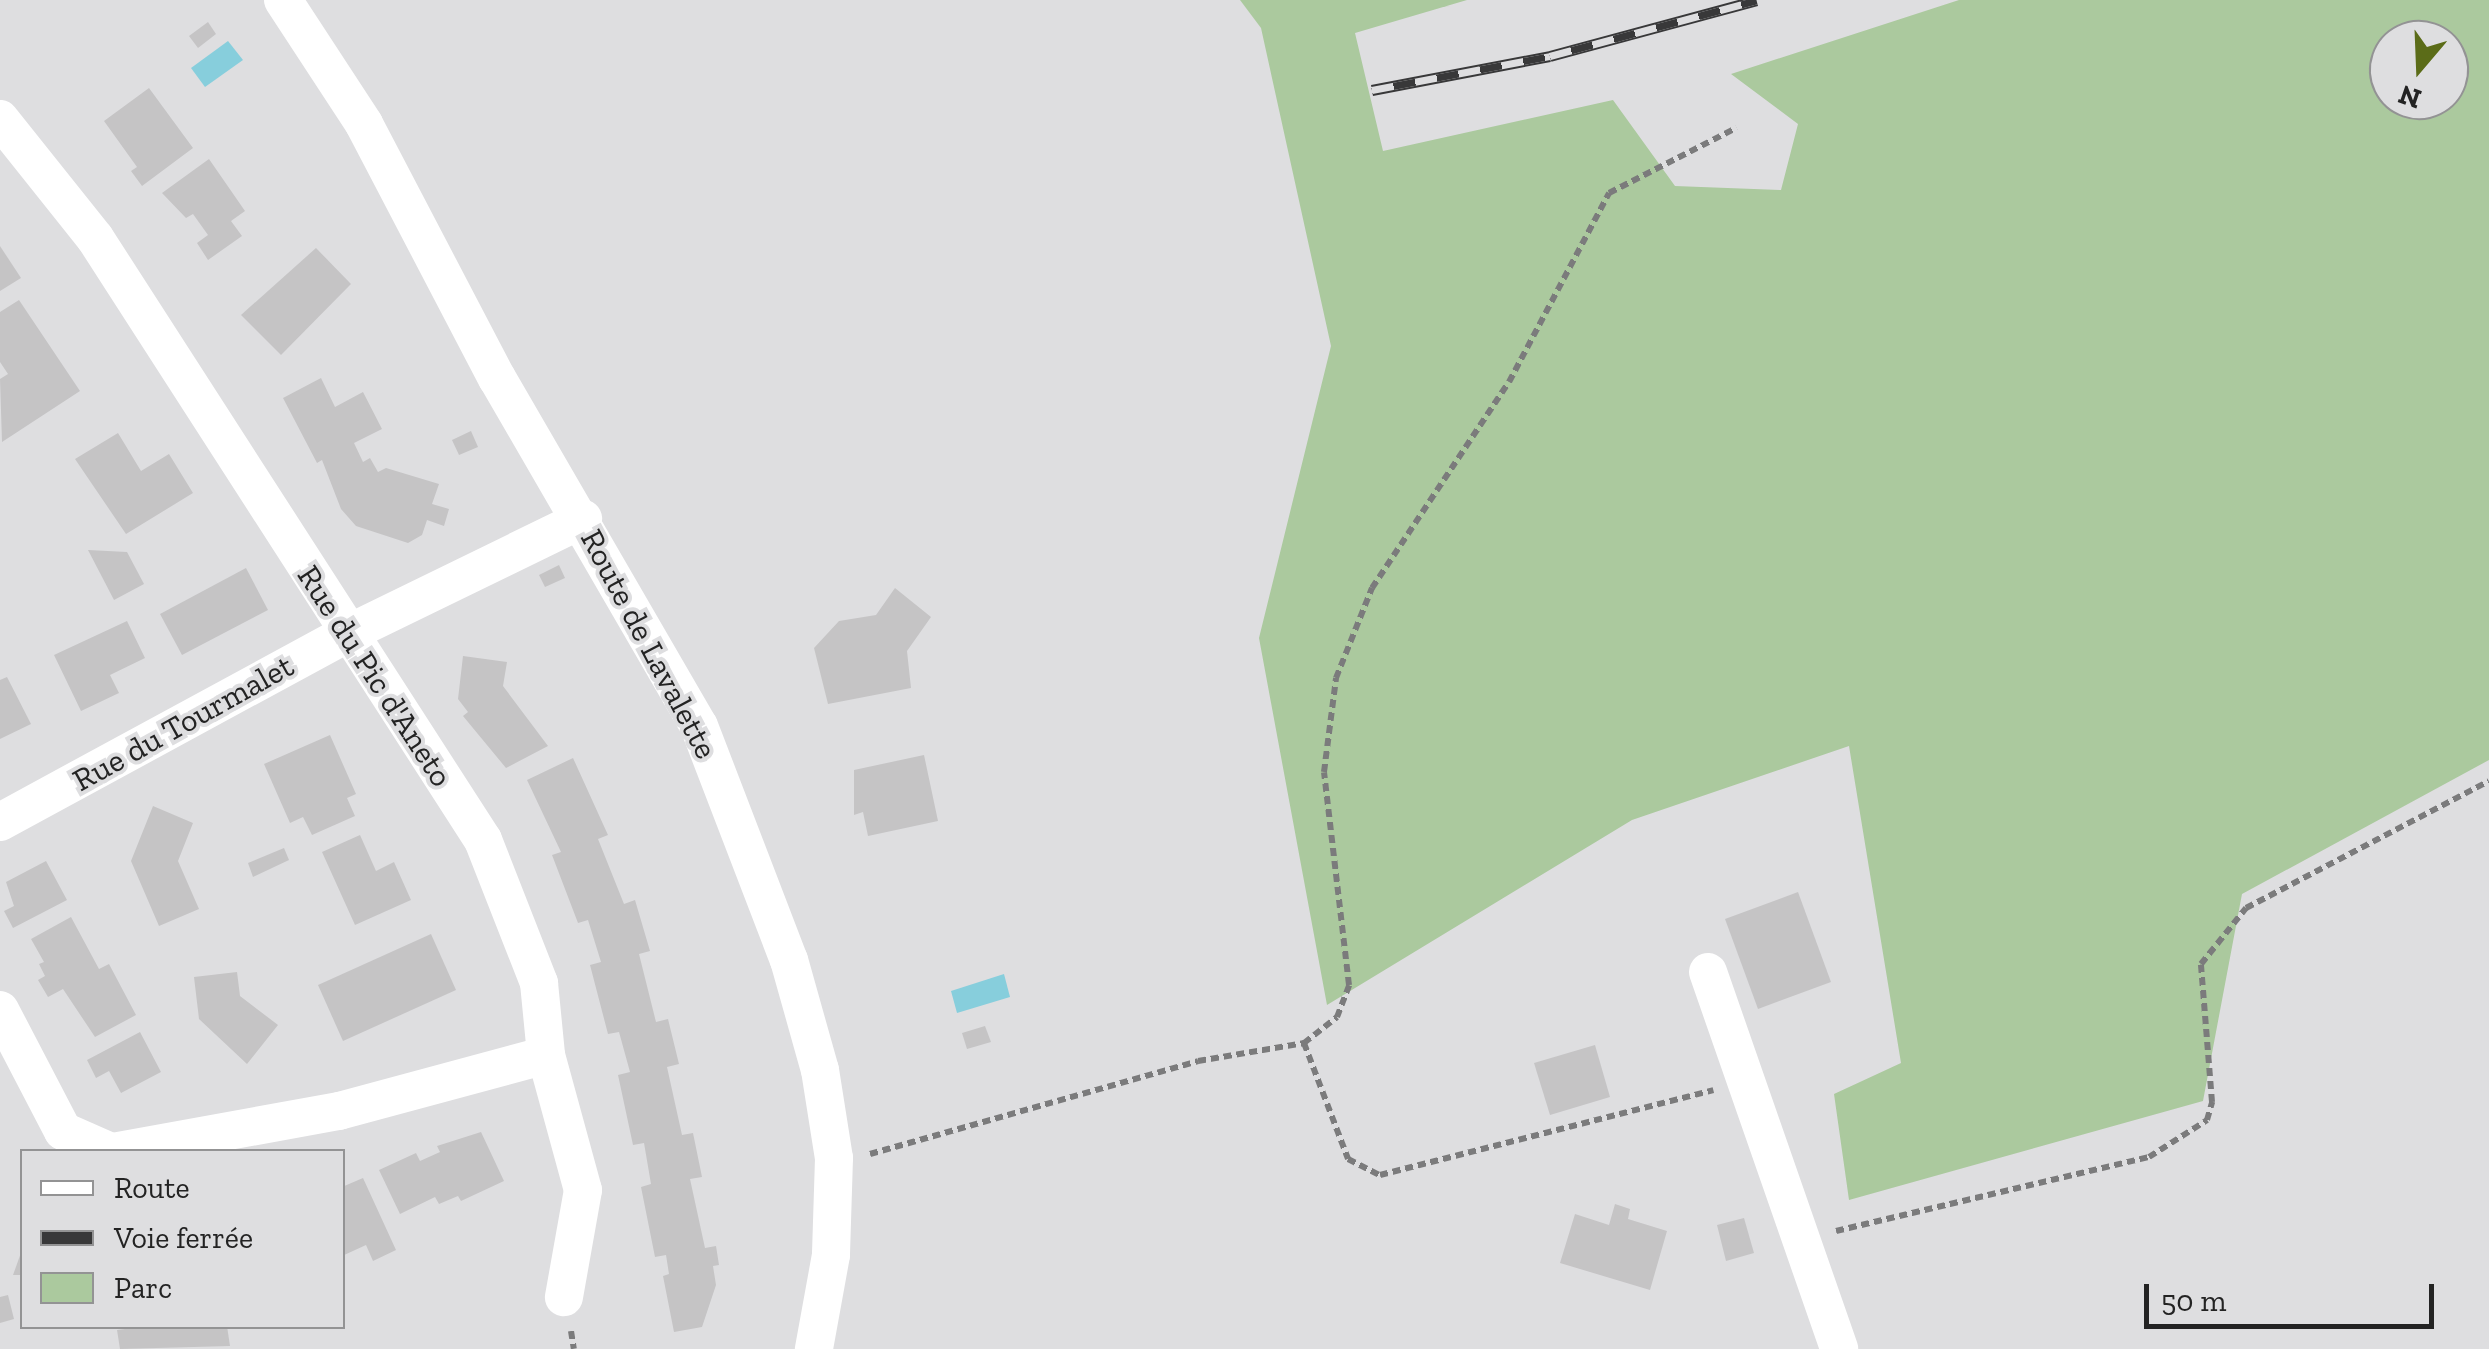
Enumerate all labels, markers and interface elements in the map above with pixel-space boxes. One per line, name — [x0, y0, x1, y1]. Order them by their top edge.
north arrow — [2369, 20, 2469, 120]
text: N — [2394, 78, 2425, 116]
street label: Route de Lavalette — [572, 523, 726, 765]
street label: Rue du Pic d'Aneto — [289, 558, 461, 794]
street label: Rue du Tourmalet — [66, 646, 300, 800]
legend — [20, 1149, 345, 1329]
text: Route — [114, 1170, 190, 1206]
text: Voie ferrée — [114, 1220, 253, 1256]
scale bar — [2149, 1264, 2439, 1326]
text: Parc — [114, 1270, 172, 1306]
text: 50 m — [2161, 1283, 2226, 1319]

